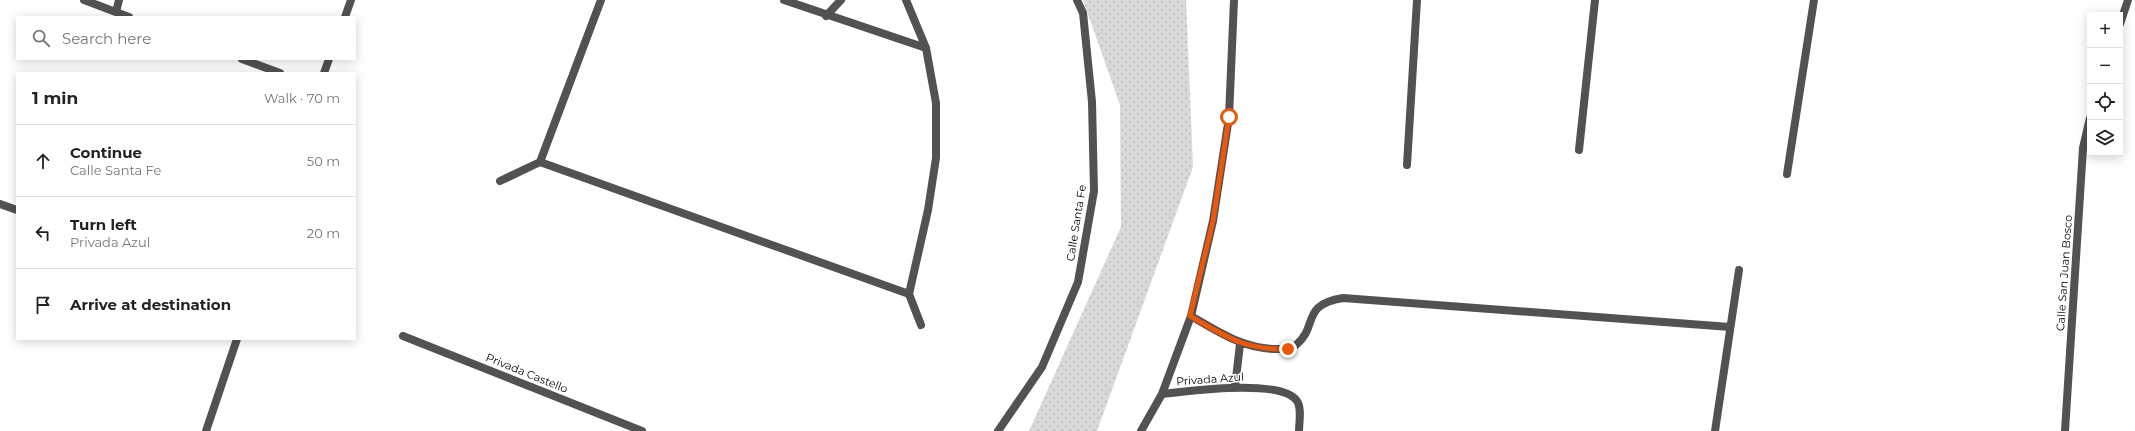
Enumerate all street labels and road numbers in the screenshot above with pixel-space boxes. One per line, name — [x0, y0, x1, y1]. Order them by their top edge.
street label: Calle Santa Fe — [1063, 183, 1089, 262]
street label: Calle San Juan Bosco — [2053, 214, 2075, 332]
street label: Privada Castello — [484, 350, 570, 396]
street label: Privada Azul — [1176, 370, 1244, 388]

